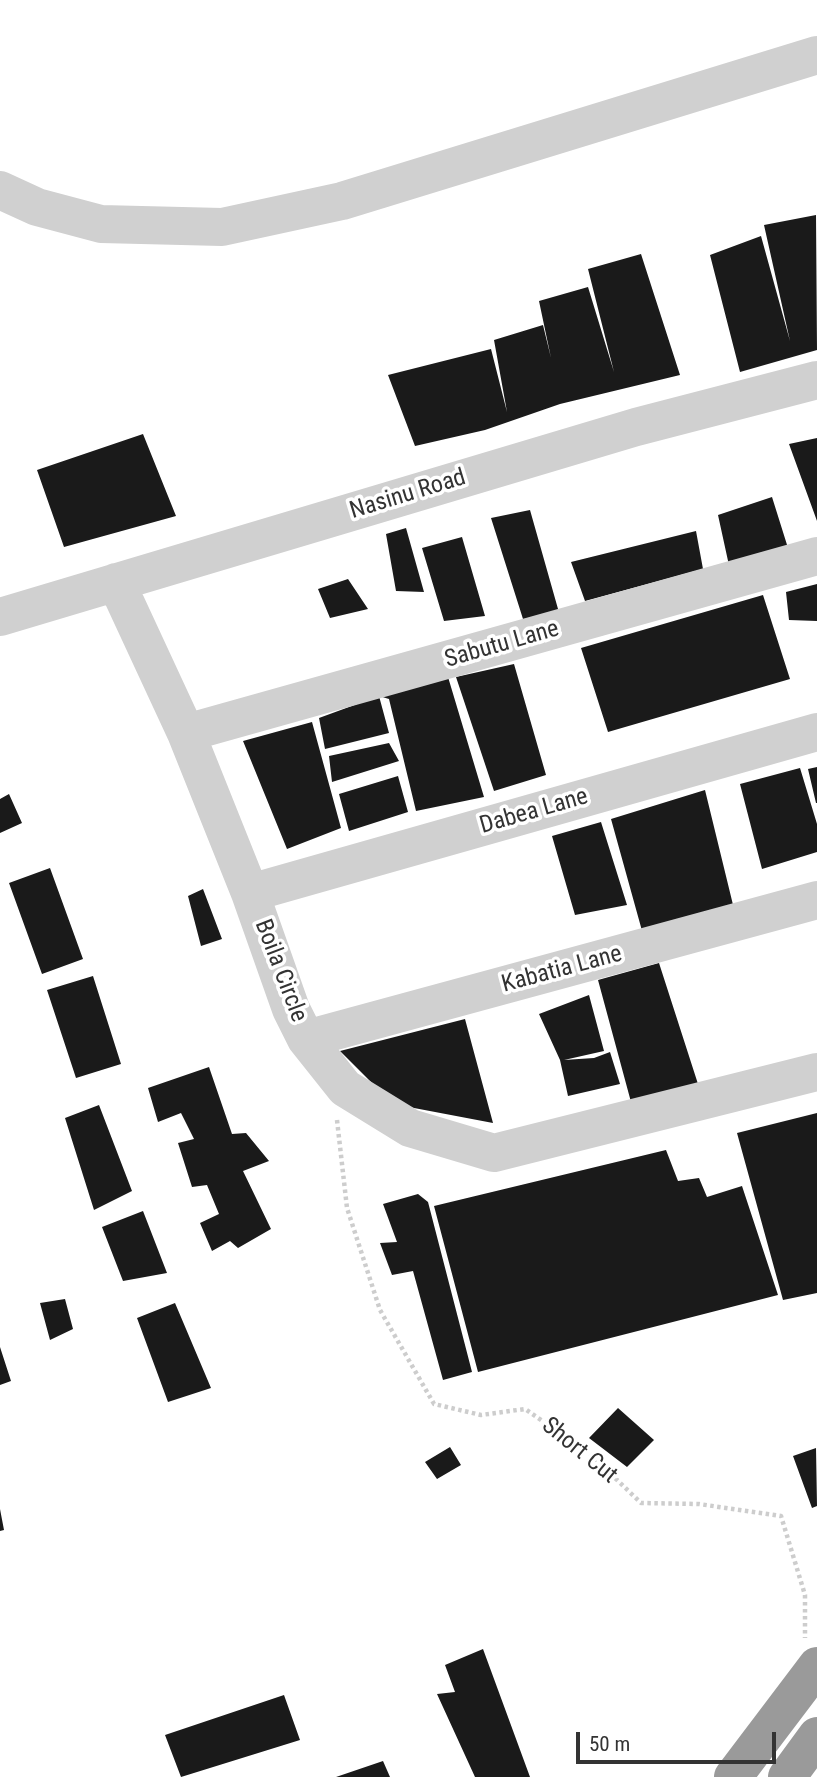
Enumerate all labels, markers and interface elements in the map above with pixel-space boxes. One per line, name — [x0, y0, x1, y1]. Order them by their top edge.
street label: Nasinu Road — [347, 464, 469, 526]
street label: Sabutu Lane — [442, 615, 562, 675]
street label: Dabea Lane — [477, 783, 591, 841]
street label: Boila Circle — [247, 916, 313, 1026]
street label: Kabatia Lane — [499, 940, 625, 1000]
street label: Short Cut — [535, 1412, 623, 1490]
scale bar — [579, 1718, 778, 1762]
text: 50 m — [589, 1732, 630, 1756]

